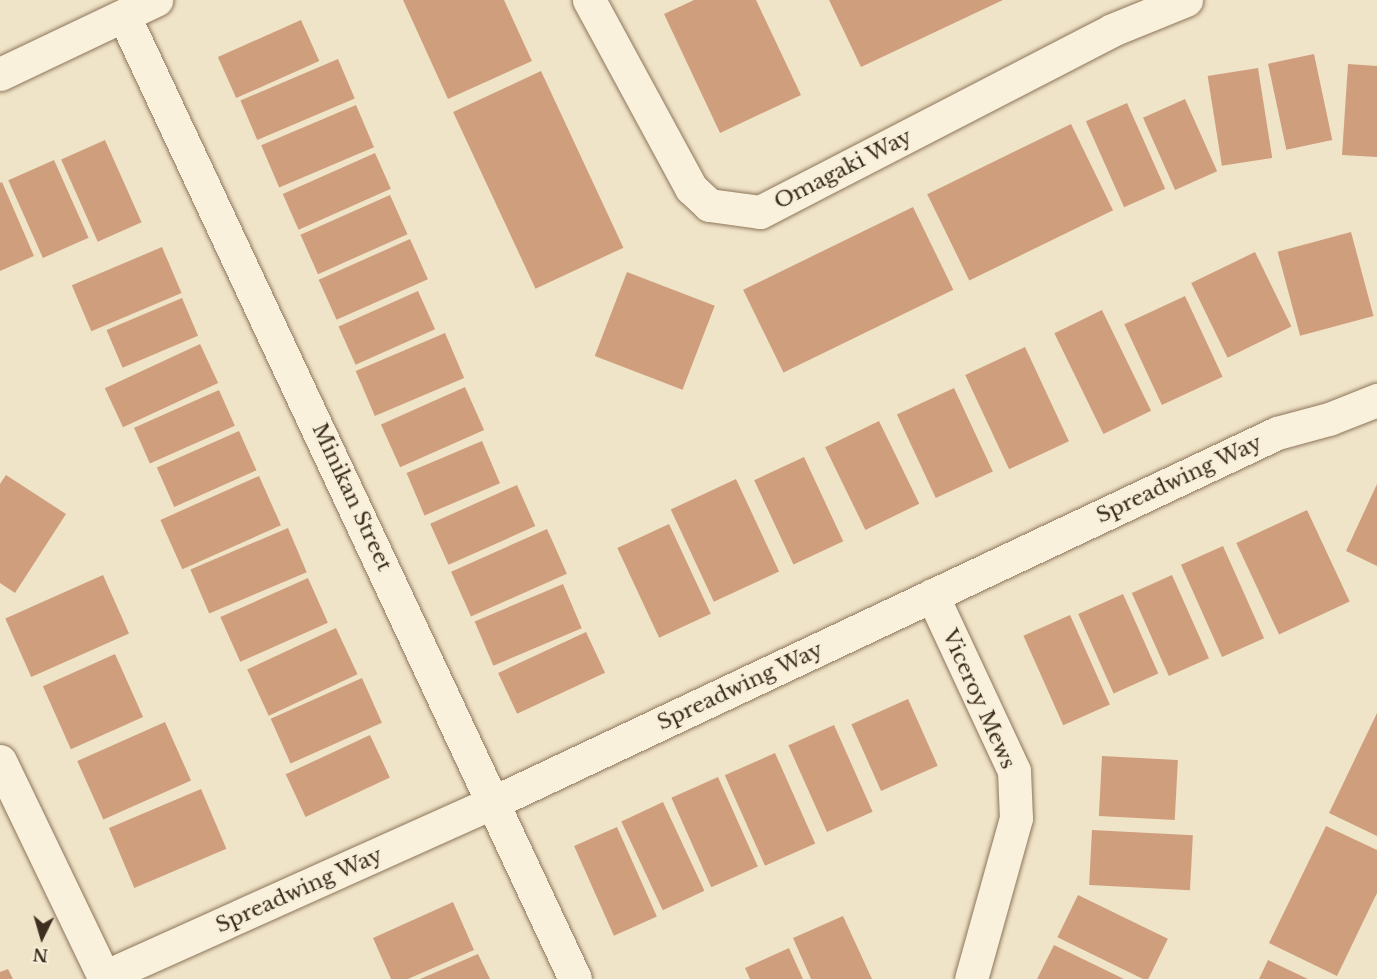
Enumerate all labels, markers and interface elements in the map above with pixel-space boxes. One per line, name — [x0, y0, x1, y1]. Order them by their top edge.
street label: Omagaki Way — [770, 123, 916, 215]
street label: Minikan Street — [307, 419, 397, 575]
street label: Spreadwing Way — [1092, 429, 1266, 529]
street label: Viceroy Mews — [937, 625, 1021, 773]
street label: Spreadwing Way — [653, 636, 827, 736]
street label: Spreadwing Way — [211, 842, 387, 938]
north arrow — [12, 907, 72, 967]
text: N — [32, 944, 49, 966]

